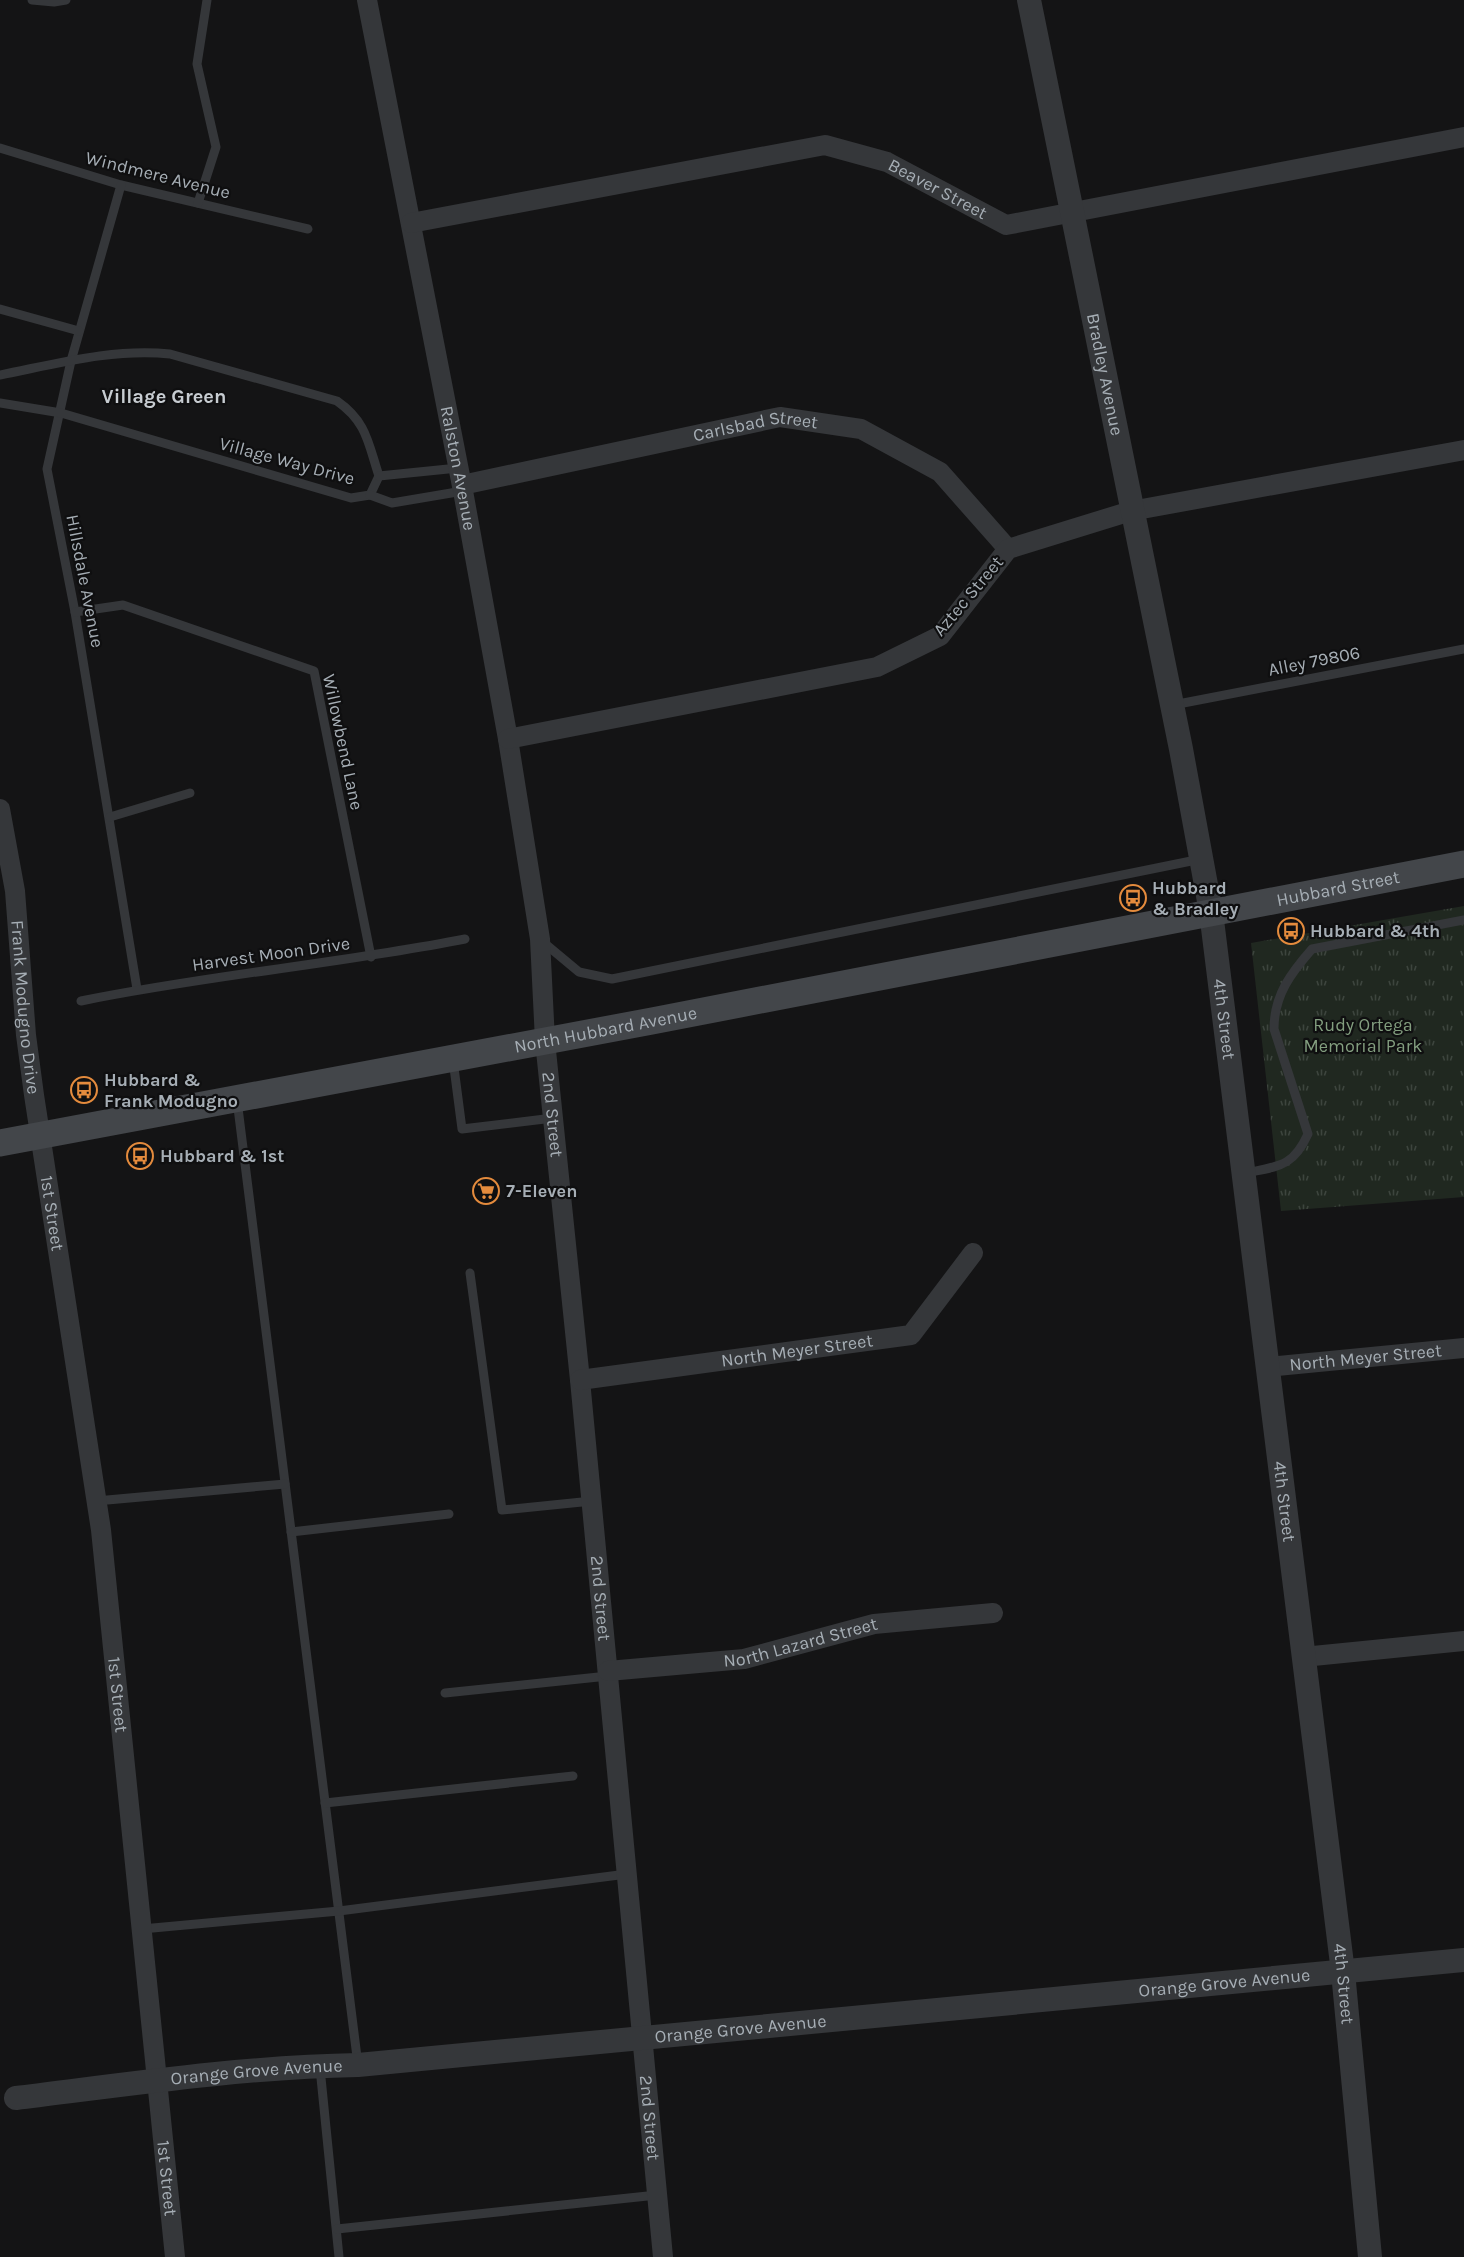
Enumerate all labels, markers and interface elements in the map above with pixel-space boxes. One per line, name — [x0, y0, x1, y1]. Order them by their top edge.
street label: Windmere Avenue — [83, 146, 233, 204]
street label: Beaver Street — [884, 154, 991, 224]
street label: Bradley Avenue — [1082, 311, 1128, 438]
district label: Village Green — [102, 385, 226, 408]
street label: Ralston Avenue — [436, 404, 481, 532]
street label: Carlsbad Street — [691, 406, 820, 446]
street label: Village Way Drive — [217, 432, 357, 490]
street label: Hillsdale Avenue — [61, 512, 109, 650]
street label: Aztec Street — [928, 551, 1008, 641]
street label: Alley 79806 — [1266, 641, 1362, 681]
street label: Willowbend Lane — [318, 672, 368, 812]
street label: Hubbard Street — [1274, 866, 1402, 911]
place label: Hubbard & Bradley — [1152, 877, 1238, 920]
bus stop icon: Hubbard & Bradley — [1118, 883, 1148, 913]
bus stop icon: Hubbard & 4th — [1276, 916, 1306, 946]
street label: Frank Modugno Drive — [6, 919, 45, 1096]
place label: Hubbard & 4th — [1310, 920, 1440, 942]
street label: Harvest Moon Drive — [191, 932, 351, 976]
street label: 4th Street — [1208, 977, 1240, 1061]
street label: North Hubbard Avenue — [512, 1002, 699, 1058]
park label: Rudy Ortega Memorial Park — [1304, 1014, 1422, 1057]
place label: Hubbard & Frank Modugno — [104, 1069, 238, 1112]
street label: 2nd Street — [537, 1071, 568, 1159]
bus stop icon: Hubbard & Frank Modugno — [69, 1075, 99, 1105]
bus stop icon: Hubbard & 1st — [125, 1141, 155, 1171]
place label: Hubbard & 1st — [160, 1145, 284, 1167]
street label: 1st Street — [36, 1174, 69, 1253]
supermarket icon: 7-Eleven — [471, 1176, 501, 1206]
place label: 7-Eleven — [506, 1180, 577, 1202]
street label: North Meyer Street — [720, 1329, 875, 1372]
street label: North Meyer Street — [1288, 1339, 1443, 1376]
street label: 4th Street — [1268, 1460, 1300, 1543]
street label: 2nd Street — [586, 1554, 616, 1642]
street label: North Lazard Street — [722, 1613, 880, 1672]
street label: 1st Street — [103, 1656, 133, 1734]
street label: 4th Street — [1329, 1942, 1359, 2026]
street label: Orange Grove Avenue — [1137, 1964, 1311, 2002]
street label: Orange Grove Avenue — [654, 2010, 827, 2048]
street label: Orange Grove Avenue — [169, 2054, 343, 2090]
street label: 2nd Street — [635, 2074, 665, 2162]
street label: 1st Street — [152, 2139, 182, 2217]

